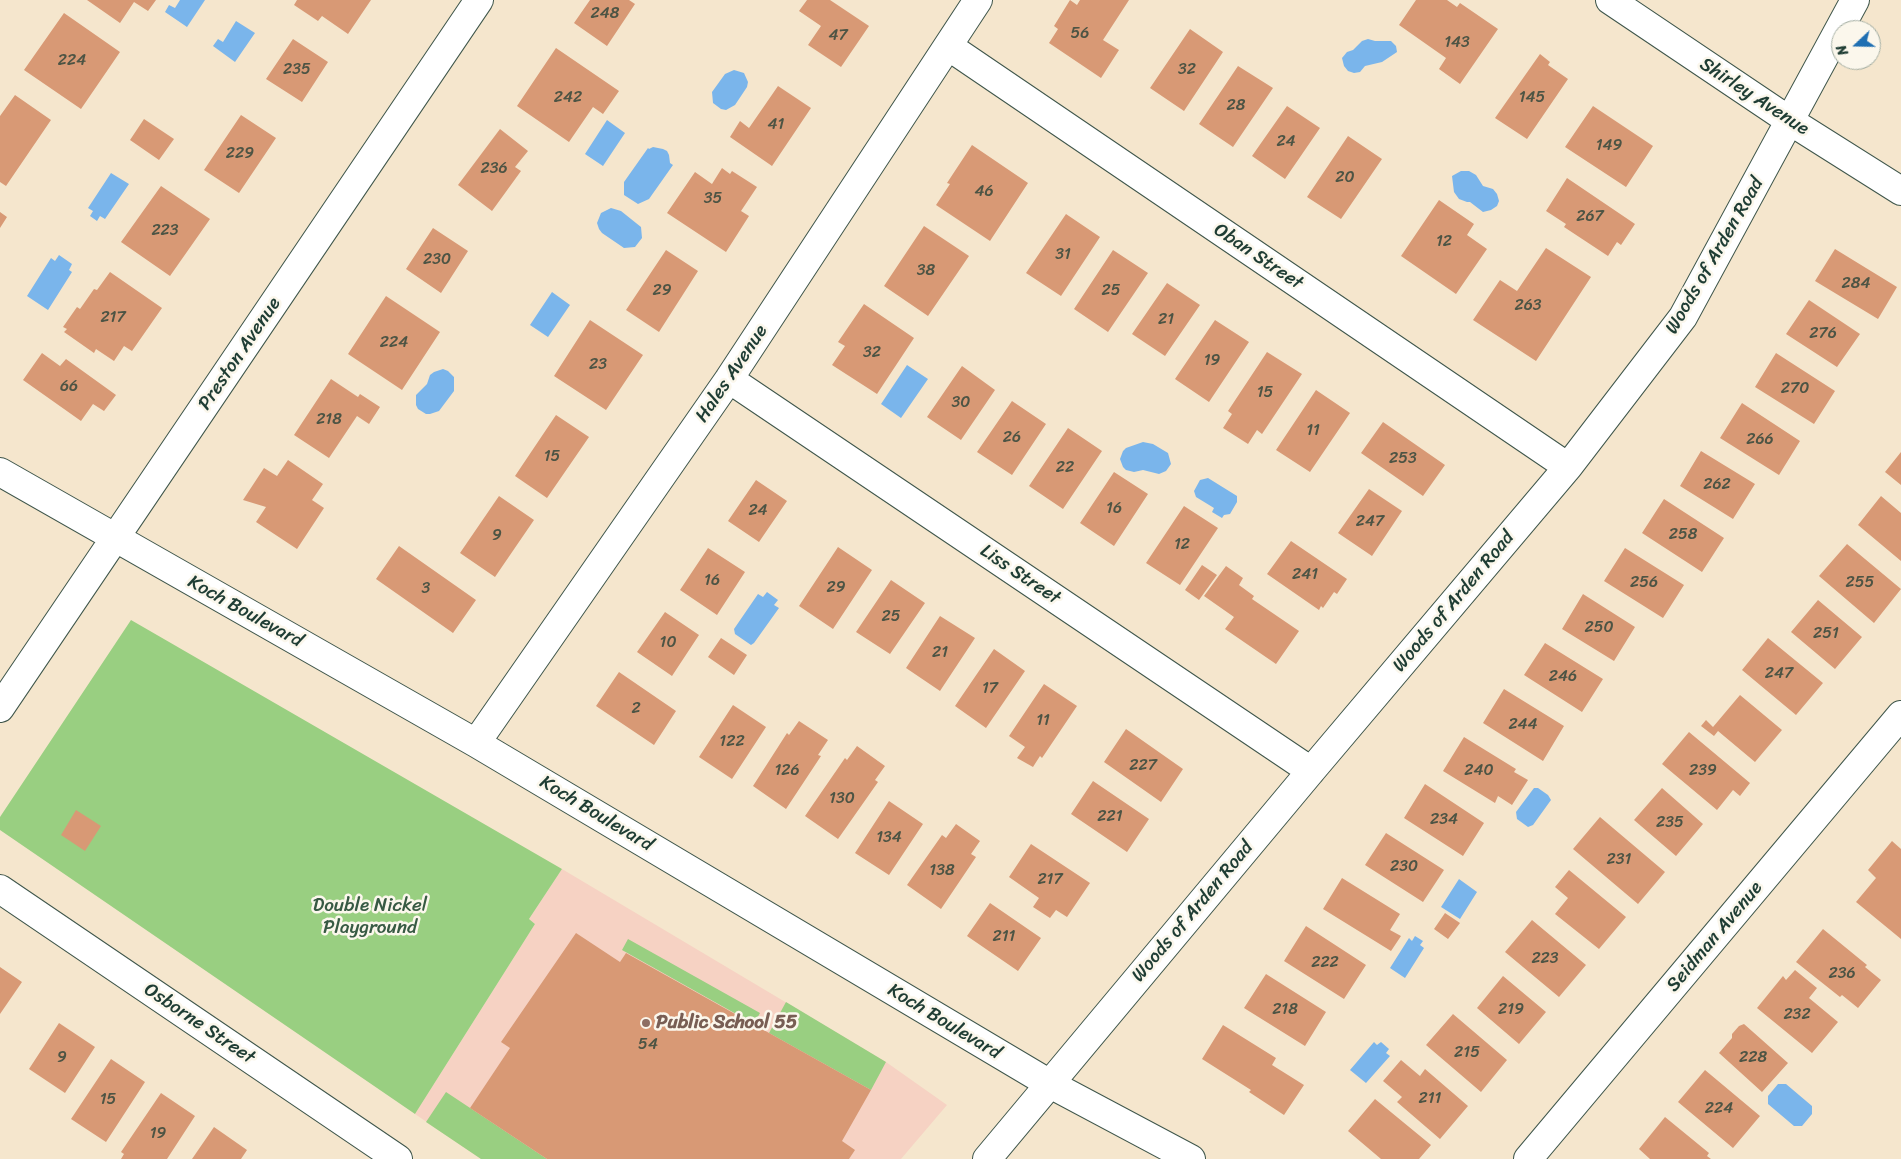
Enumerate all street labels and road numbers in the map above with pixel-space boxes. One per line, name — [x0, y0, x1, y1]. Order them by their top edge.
street label: Shirley Avenue — [1695, 53, 1813, 141]
street label: Woods of Arden Road — [1661, 174, 1769, 338]
street label: Oban Street — [1209, 219, 1307, 295]
street label: Preston Avenue — [194, 293, 286, 415]
street label: Hales Avenue — [691, 321, 773, 427]
street label: Woods of Arden Road — [1388, 527, 1520, 677]
street label: Liss Street — [976, 540, 1064, 610]
street label: Koch Boulevard — [183, 571, 307, 653]
street label: Koch Boulevard — [535, 771, 657, 857]
street label: Woods of Arden Road — [1127, 837, 1259, 987]
street label: Seidman Avenue — [1662, 877, 1768, 997]
street label: Osborne Street — [139, 979, 259, 1069]
street label: Koch Boulevard — [883, 979, 1005, 1065]

